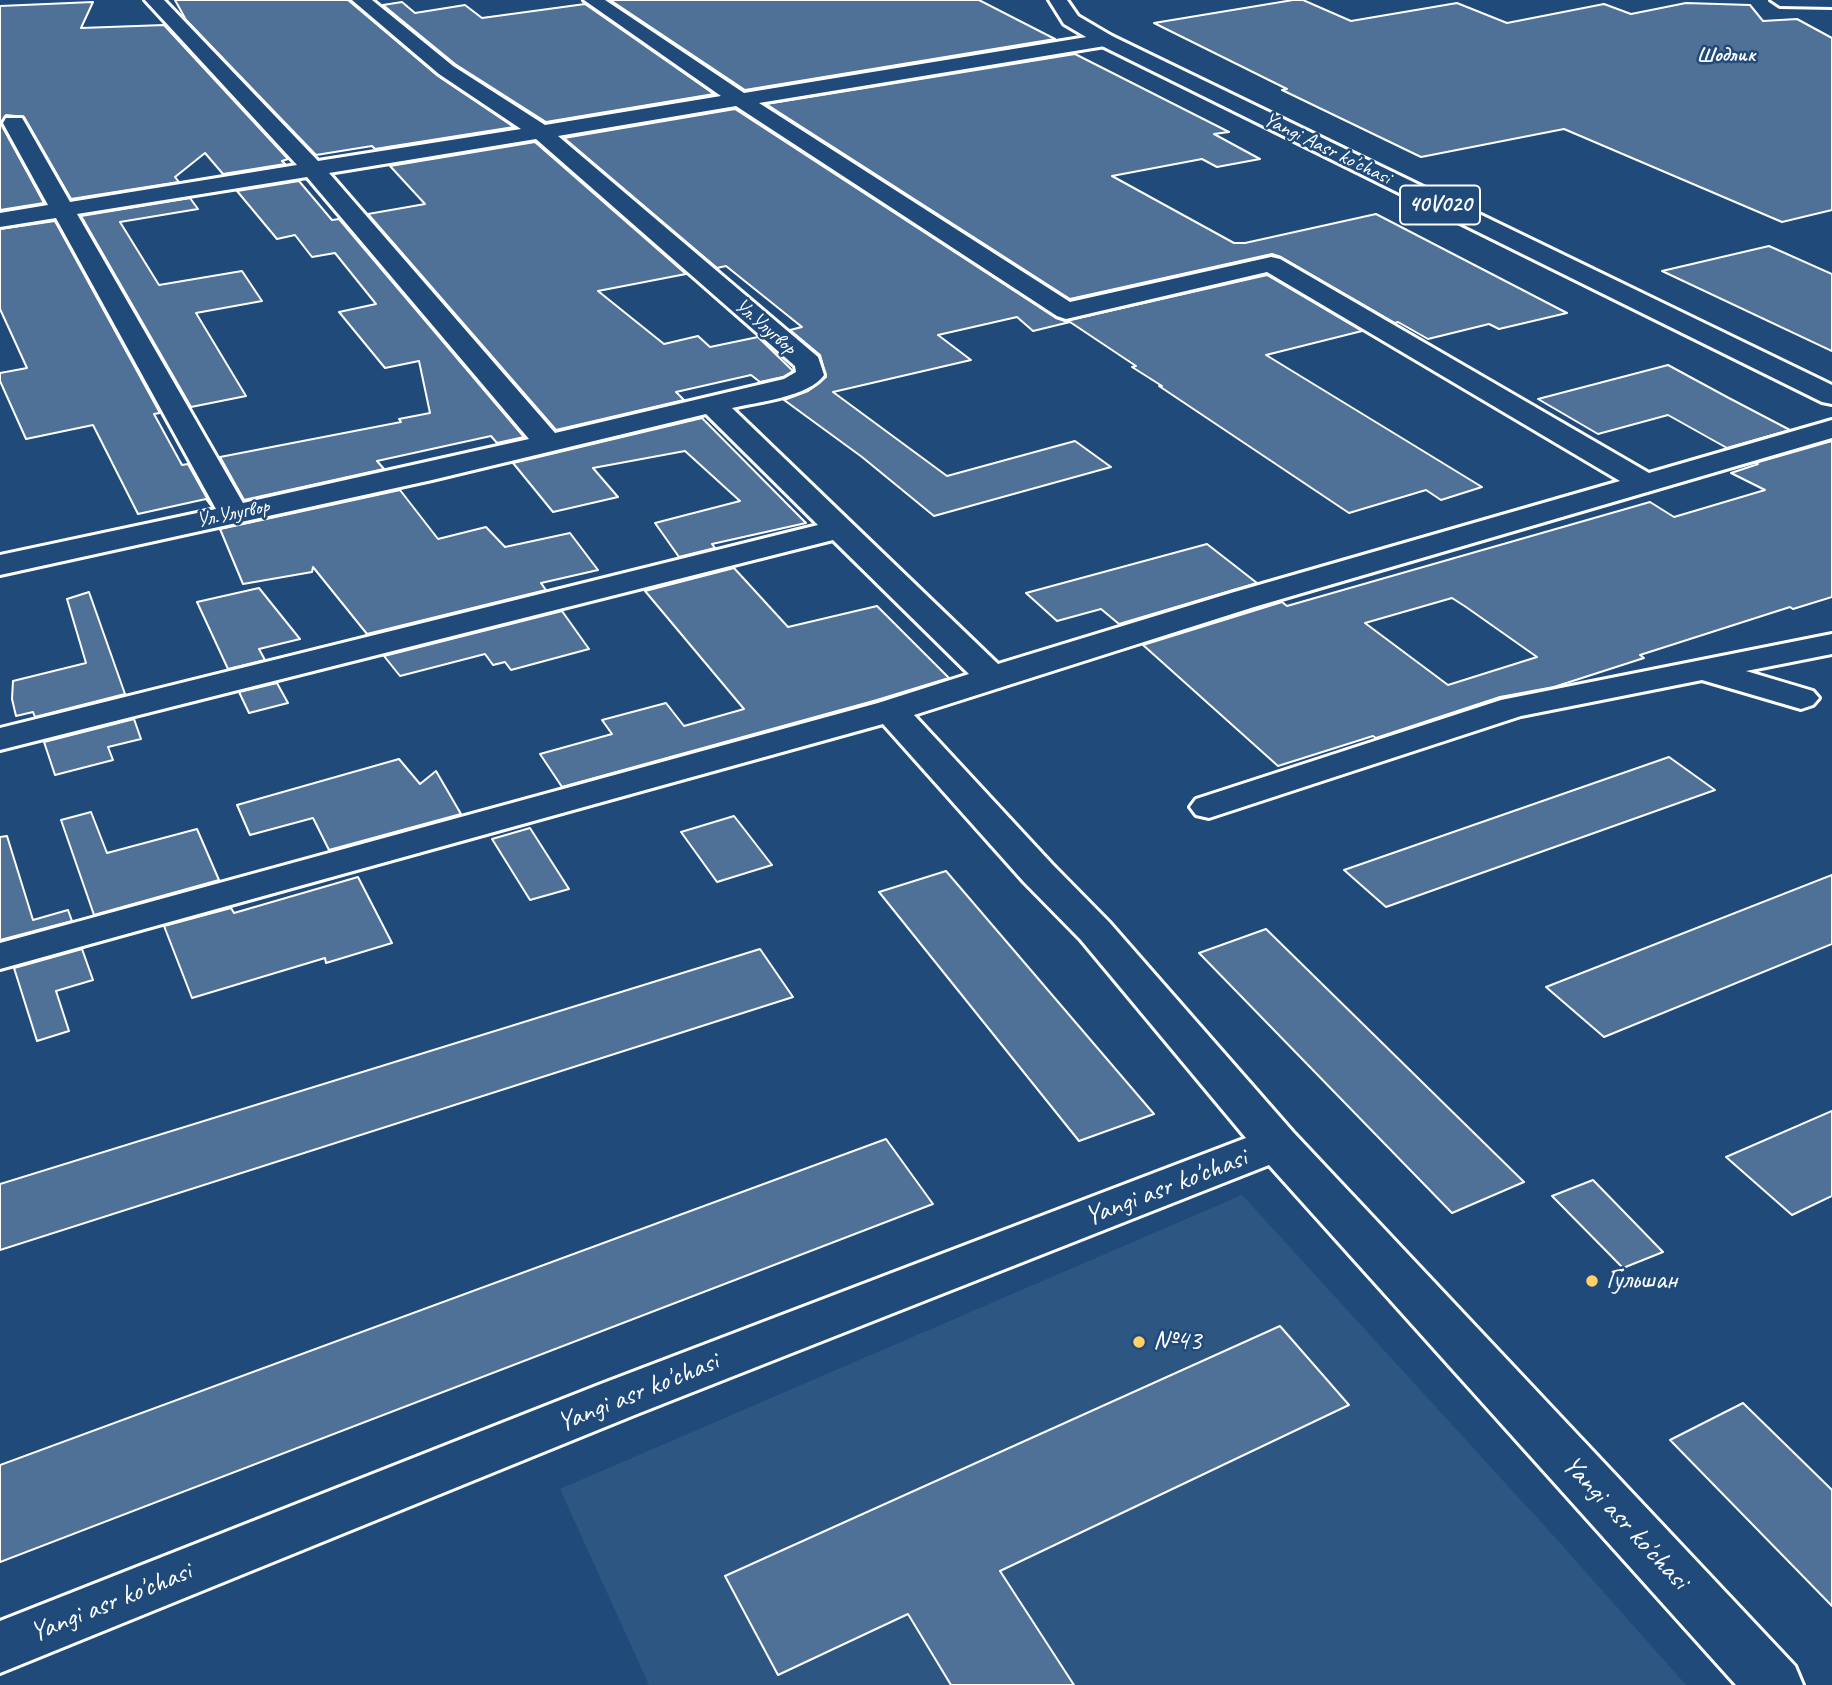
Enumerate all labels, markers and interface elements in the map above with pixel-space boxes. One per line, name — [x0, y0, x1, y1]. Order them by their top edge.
district label: Шодлик — [1696, 42, 1756, 68]
street label: Yangi Aasr ko'chasi — [1259, 107, 1395, 191]
road number: 40V020 — [1400, 186, 1480, 224]
street label: Ул.Улугвор — [729, 293, 801, 361]
street label: Ул.Улугвор — [194, 494, 272, 534]
street label: Yangi asr ko'chasi — [1080, 1142, 1252, 1234]
place label: Гульшан — [1606, 1264, 1677, 1298]
marker: Гульшан — [1584, 1273, 1600, 1289]
place label: №43 — [1153, 1325, 1201, 1359]
marker: №43 — [1131, 1334, 1147, 1350]
street label: Yangi asr ko'chasi — [552, 1345, 724, 1441]
street label: Yangi asr ko'chasi — [1554, 1449, 1696, 1597]
street label: Yangi asr ko'chasi — [25, 1555, 197, 1651]

